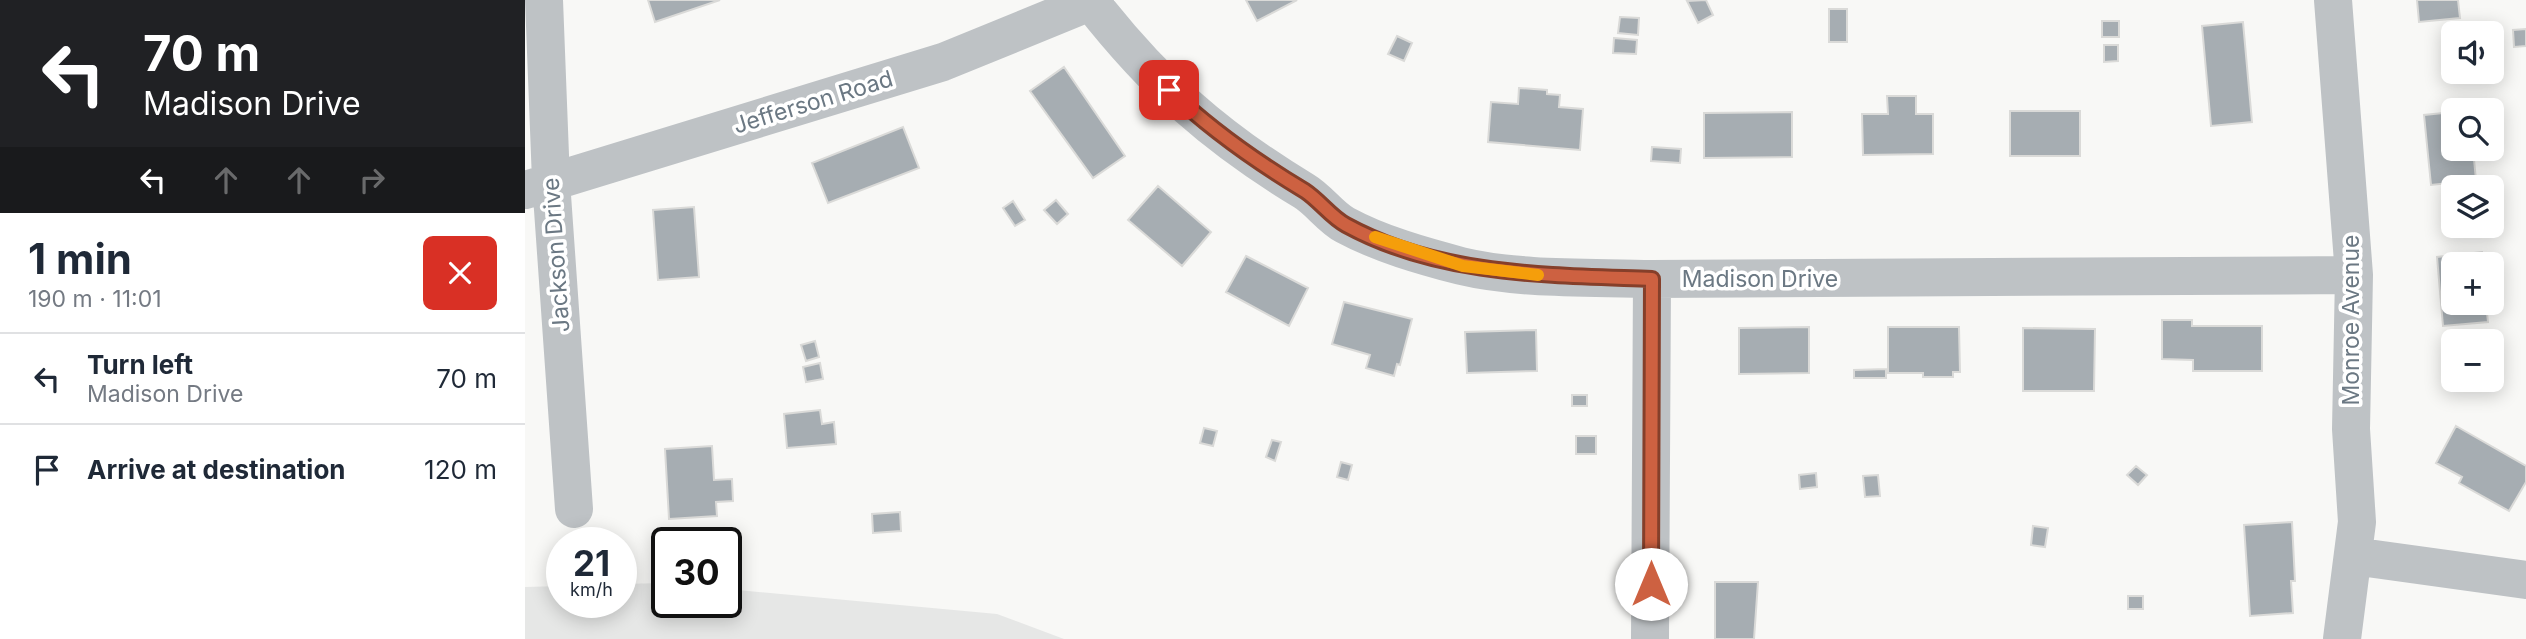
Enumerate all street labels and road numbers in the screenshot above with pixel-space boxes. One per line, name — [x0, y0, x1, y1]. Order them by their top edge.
street label: Jefferson Road — [730, 64, 896, 140]
street label: Jackson Drive — [537, 177, 575, 333]
street label: Monroe Avenue — [2337, 235, 2365, 405]
street label: Madison Drive — [1682, 265, 1838, 293]

